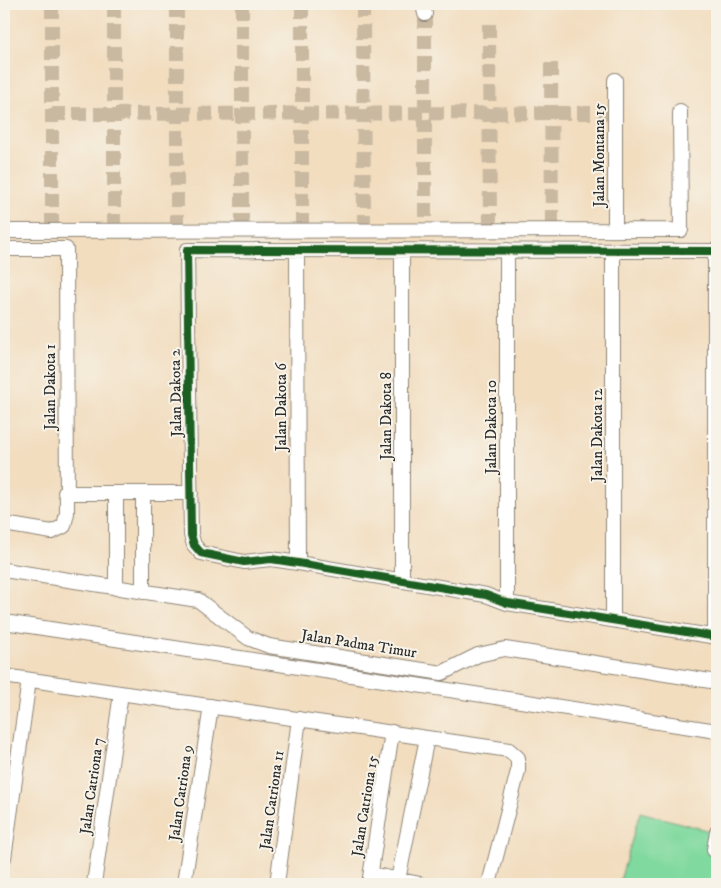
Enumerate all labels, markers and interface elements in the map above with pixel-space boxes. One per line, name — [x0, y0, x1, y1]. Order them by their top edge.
street label: Jalan Montana 15 — [590, 102, 609, 209]
street label: Jalan Dakota 1 — [41, 344, 60, 432]
street label: Jalan Dakota 2 — [166, 348, 186, 439]
street label: Jalan Dakota 6 — [272, 362, 291, 453]
street label: Jalan Dakota 8 — [377, 372, 396, 462]
street label: Jalan Dakota 10 — [482, 380, 501, 476]
street label: Jalan Dakota 12 — [588, 388, 607, 484]
street label: Jalan Padma Timur — [298, 625, 418, 663]
street label: Jalan Catriona 7 — [76, 736, 108, 837]
street label: Jalan Catriona 9 — [165, 744, 197, 844]
street label: Jalan Catriona 11 — [255, 749, 288, 853]
street label: Jalan Catriona 15 — [347, 754, 382, 860]

